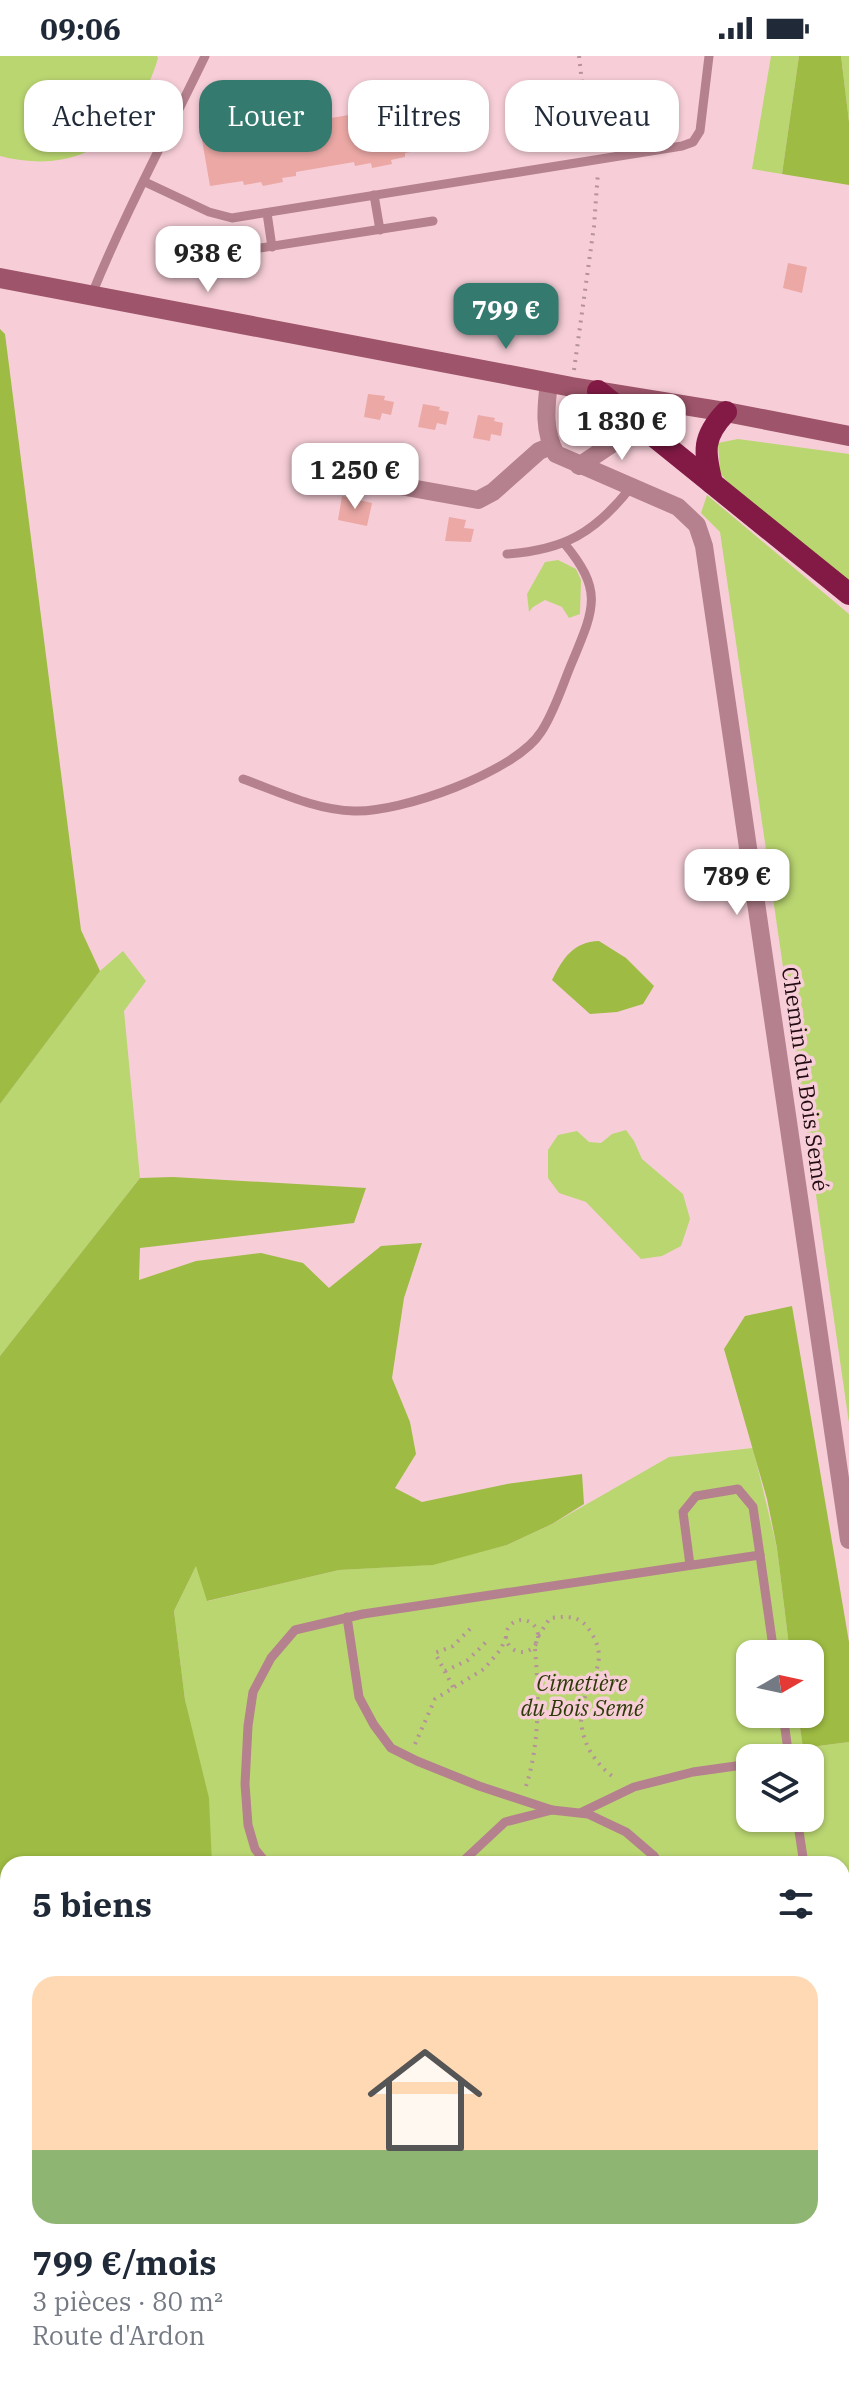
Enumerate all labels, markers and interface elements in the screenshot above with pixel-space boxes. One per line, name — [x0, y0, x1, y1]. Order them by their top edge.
text: 09:06 — [40, 9, 121, 48]
chip: Acheter — [24, 80, 183, 152]
chip: Louer — [199, 80, 332, 152]
chip: Filtres — [348, 80, 489, 152]
chip: Nouveau — [505, 80, 679, 152]
pin: 938 € — [152, 226, 264, 294]
text: 938 € — [174, 235, 242, 269]
pin: 799 € — [450, 283, 562, 351]
text: 799 € — [472, 292, 540, 326]
pin: 1 830 € — [548, 394, 696, 462]
text: 1 830 € — [577, 403, 667, 437]
pin: 1 250 € — [281, 443, 429, 511]
text: 1 250 € — [310, 452, 400, 486]
pin: 789 € — [681, 849, 793, 917]
text: 789 € — [703, 858, 771, 892]
street label: Chemin du Bois Semé — [776, 965, 836, 1193]
north arrow — [736, 1640, 824, 1728]
map controls — [736, 1640, 824, 1832]
park label: Cimetière du Bois Semé — [520, 1668, 645, 1722]
button: layers — [736, 1744, 824, 1832]
text: 5 biens — [32, 1882, 152, 1926]
icon: filters — [774, 1882, 818, 1926]
icon: home — [353, 2028, 497, 2172]
text: 799 €/mois — [32, 2240, 217, 2284]
text: 3 pièces · 80 m² — [32, 2284, 223, 2318]
text: Route d'Ardon — [32, 2318, 205, 2352]

